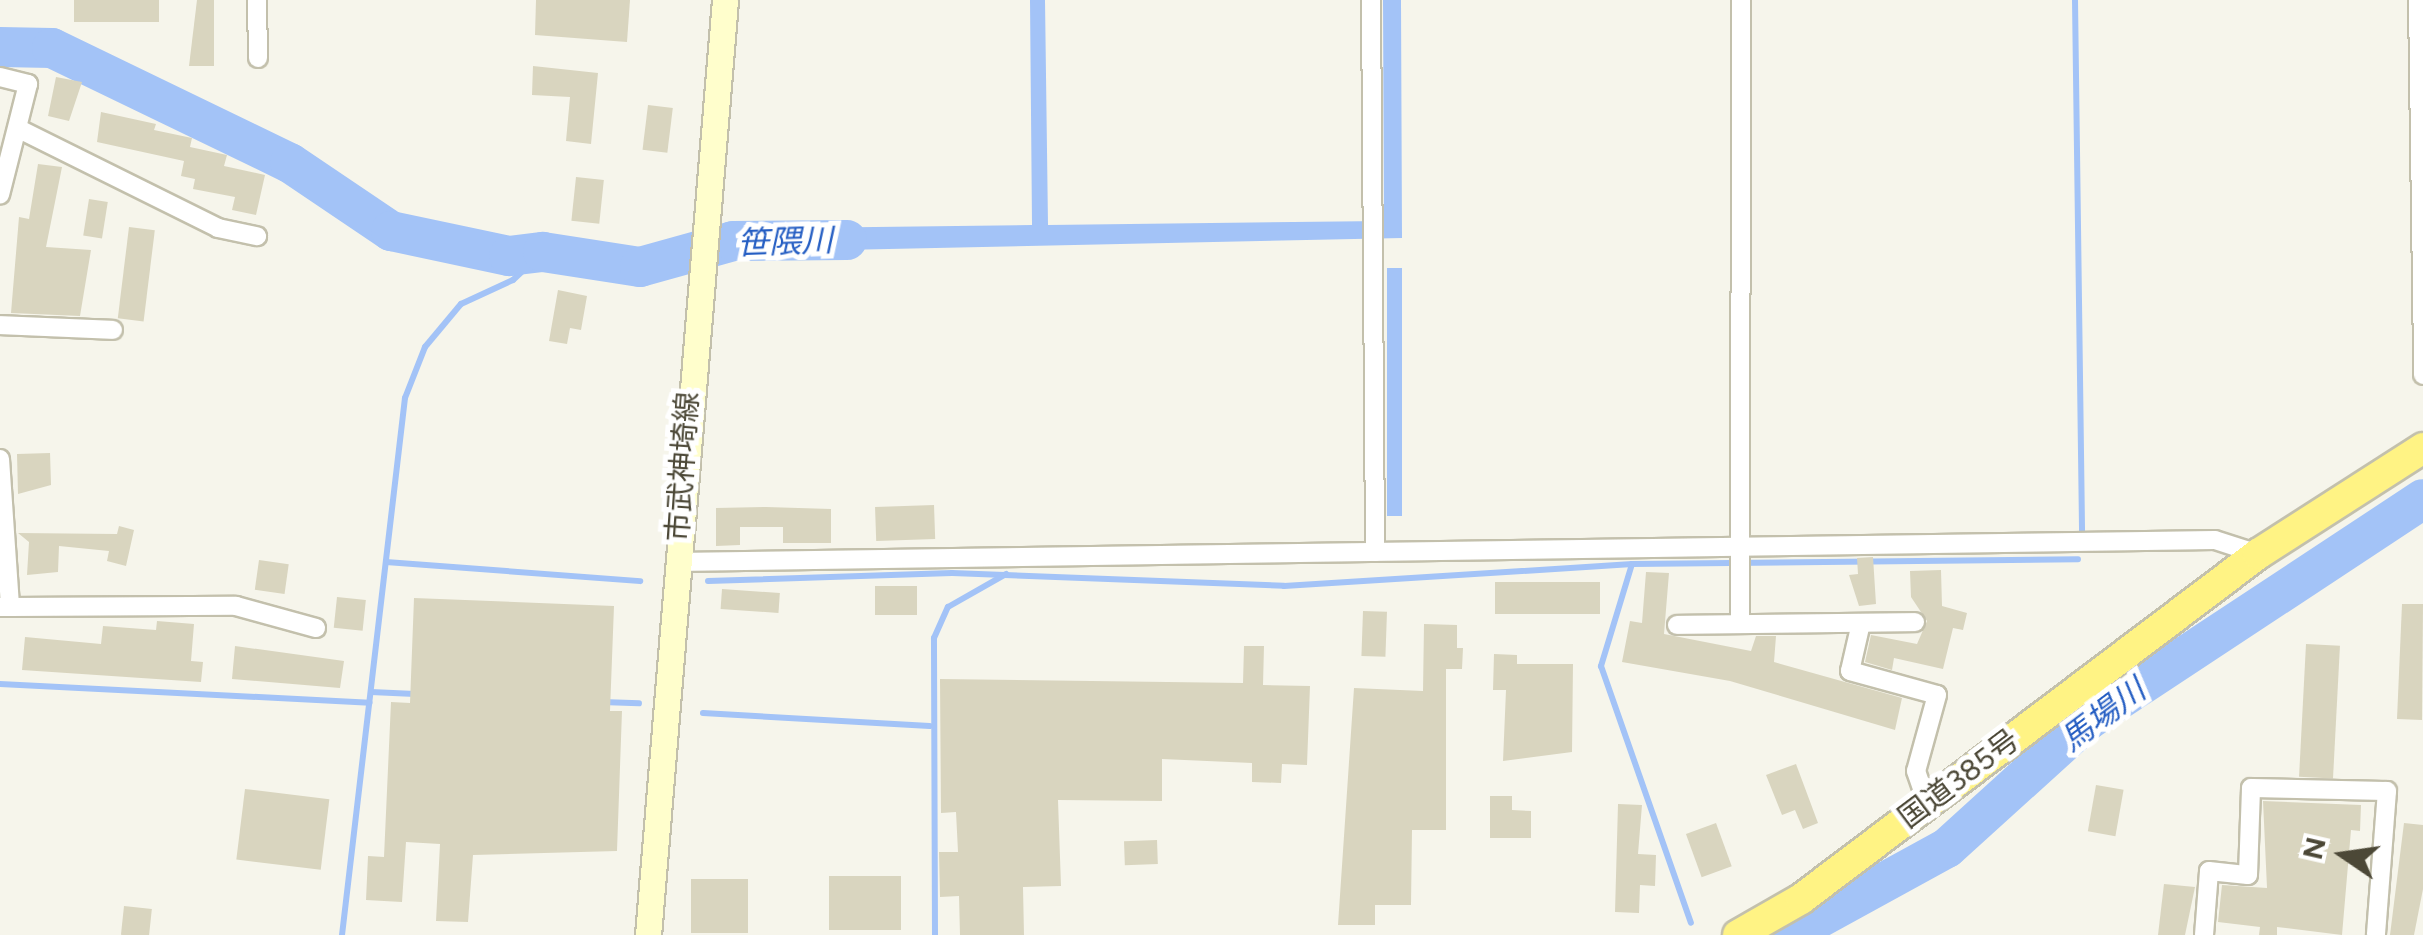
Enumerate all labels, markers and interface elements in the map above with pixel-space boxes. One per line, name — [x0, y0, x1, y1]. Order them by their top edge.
water label: 笹隈川 — [736, 221, 834, 263]
street label: 市武神埼線 — [660, 391, 706, 543]
water label: 馬場川 — [2053, 671, 2153, 759]
street label: 国道385号 — [1891, 722, 2027, 836]
north arrow — [2293, 805, 2393, 905]
text: N — [2295, 834, 2333, 863]

